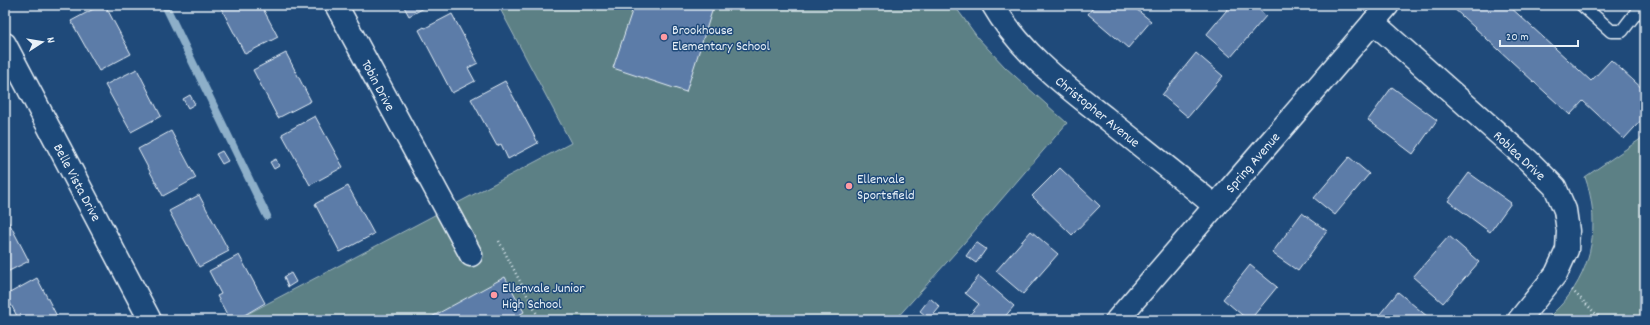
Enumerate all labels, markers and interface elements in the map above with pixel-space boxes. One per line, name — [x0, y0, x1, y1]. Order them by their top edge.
place label: Brookhouse Elementary School — [672, 21, 771, 57]
north arrow — [22, 22, 62, 62]
scale bar — [1500, 22, 1578, 48]
text: 20 m — [1506, 29, 1529, 46]
marker: Brookhouse Elementary School — [659, 32, 669, 42]
text: N — [41, 36, 58, 45]
street label: Tobin Drive — [355, 57, 399, 115]
street label: Christopher Avenue — [1050, 72, 1143, 153]
street label: Roblea Drive — [1488, 127, 1549, 186]
street label: Spring Avenue — [1222, 129, 1285, 198]
street label: Belle Vista Drive — [47, 140, 105, 226]
place label: Ellenvale Sportsfield — [857, 170, 915, 206]
marker: Ellenvale Sportsfield — [844, 181, 854, 191]
place label: Ellenvale Junior High School — [502, 279, 585, 315]
marker: Ellenvale Junior High School — [489, 290, 499, 300]

